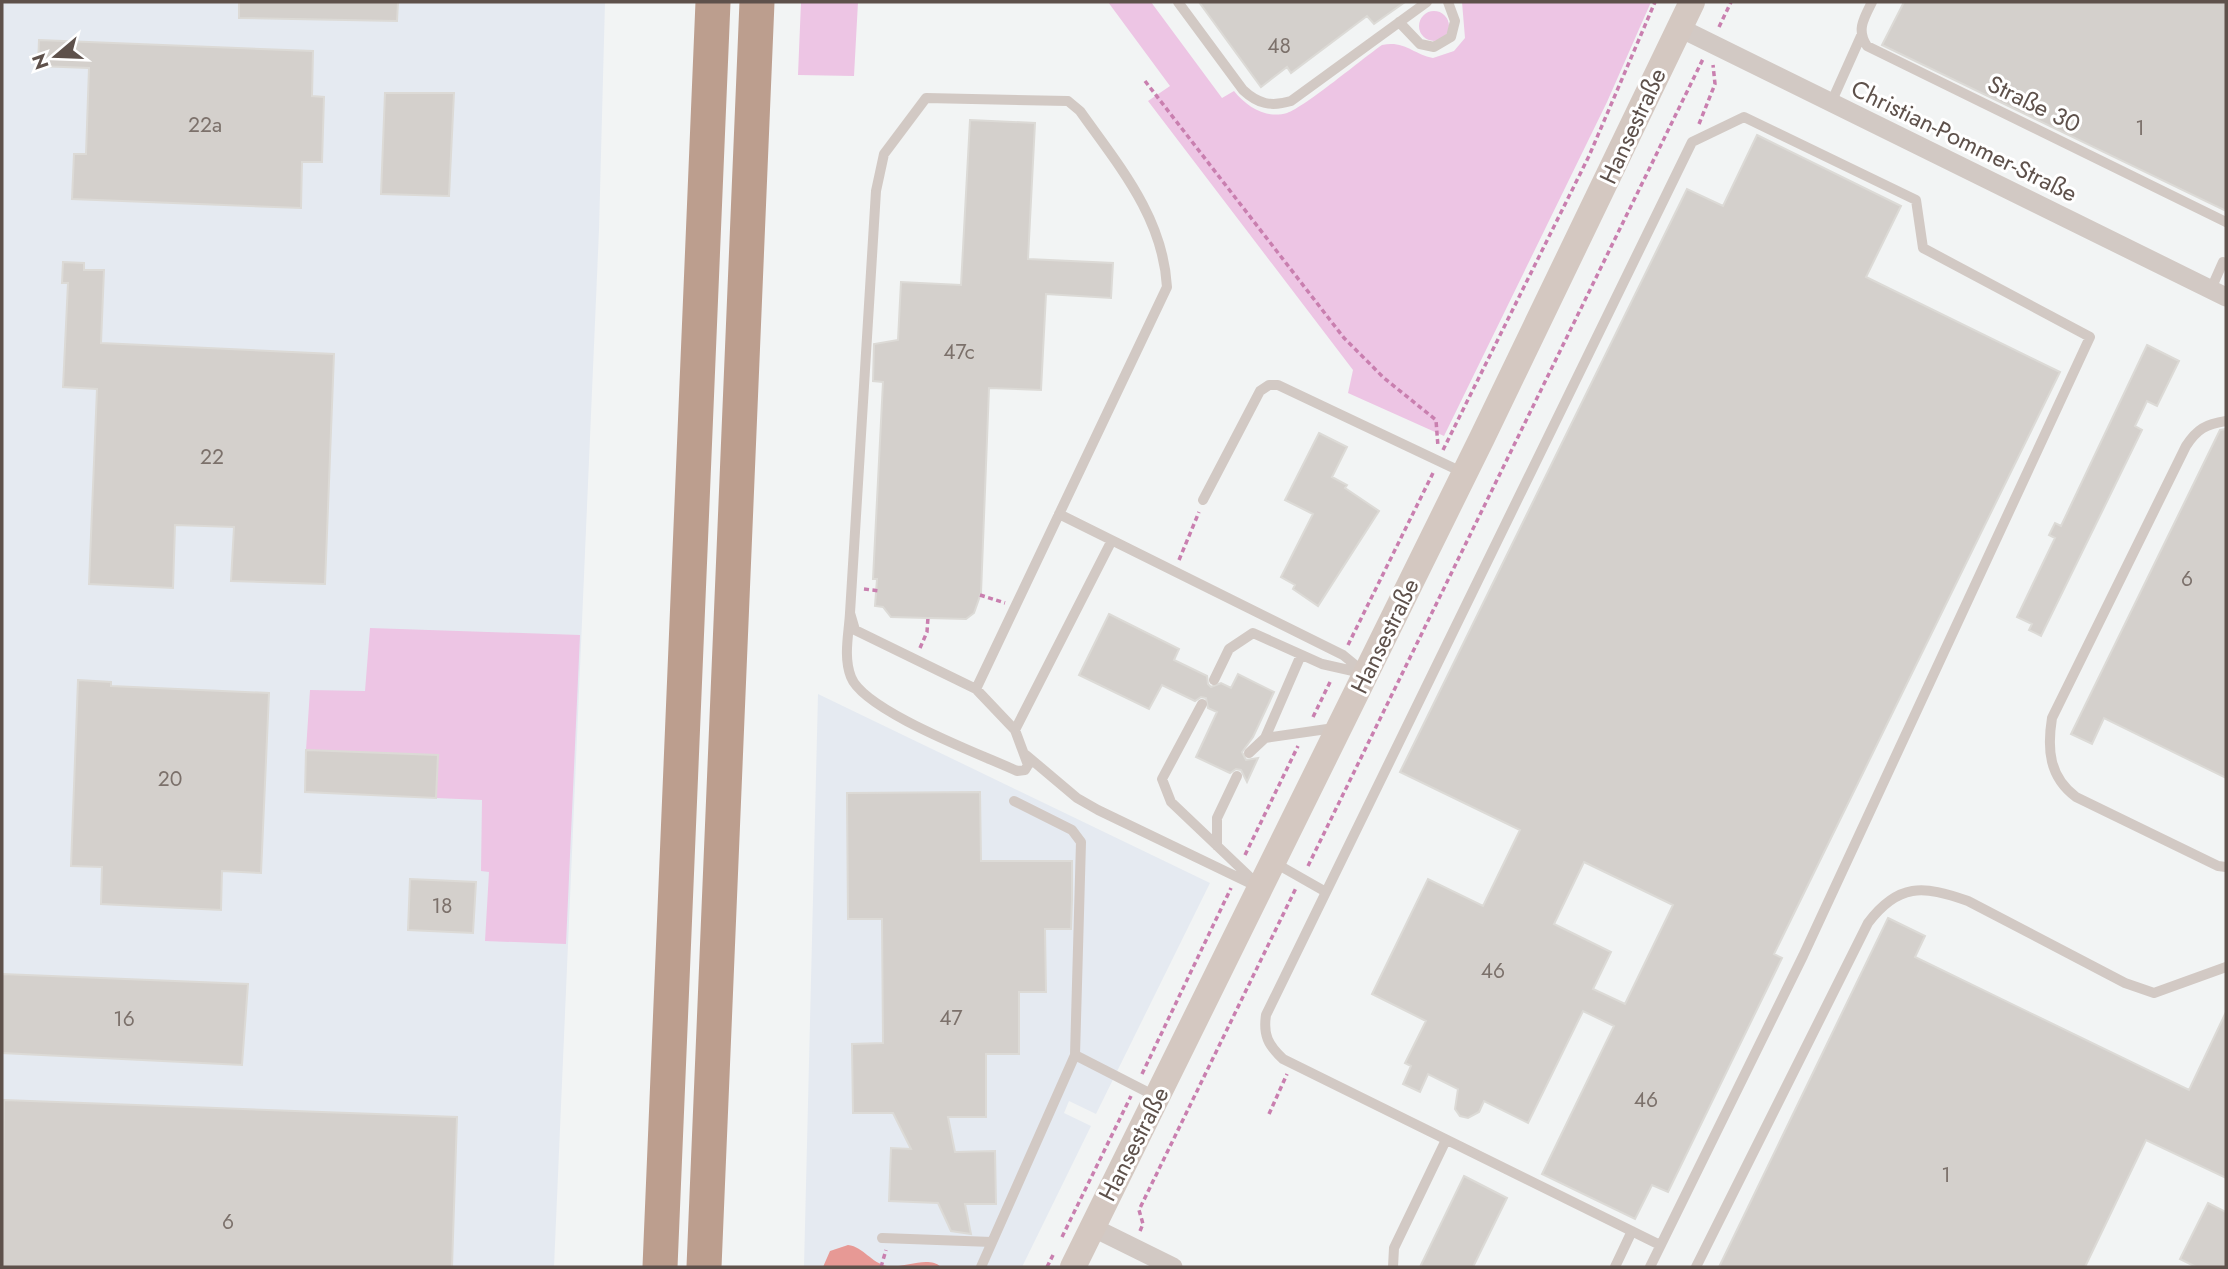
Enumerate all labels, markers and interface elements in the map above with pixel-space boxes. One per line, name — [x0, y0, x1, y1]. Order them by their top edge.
north arrow — [21, 21, 91, 91]
house number: 48 — [1267, 31, 1291, 61]
text: N — [25, 50, 56, 73]
street label: Hansestraße — [1590, 62, 1675, 190]
street label: Straße 30 — [1982, 66, 2087, 141]
street label: Christian-Pommer-Straße — [1845, 71, 2083, 211]
house number: 22a — [188, 110, 222, 140]
house number: 1 — [2135, 113, 2145, 143]
house number: 47c — [943, 337, 975, 367]
house number: 22 — [200, 442, 224, 472]
house number: 6 — [2181, 564, 2193, 594]
street label: Hansestraße — [1342, 572, 1428, 699]
house number: 20 — [158, 764, 182, 794]
house number: 18 — [432, 891, 452, 921]
house number: 46 — [1481, 956, 1505, 986]
house number: 47 — [939, 1003, 963, 1033]
house number: 16 — [113, 1004, 135, 1034]
street label: Hansestraße — [1090, 1080, 1177, 1207]
house number: 46 — [1634, 1085, 1658, 1115]
house number: 1 — [1941, 1160, 1951, 1190]
house number: 6 — [222, 1207, 234, 1237]

